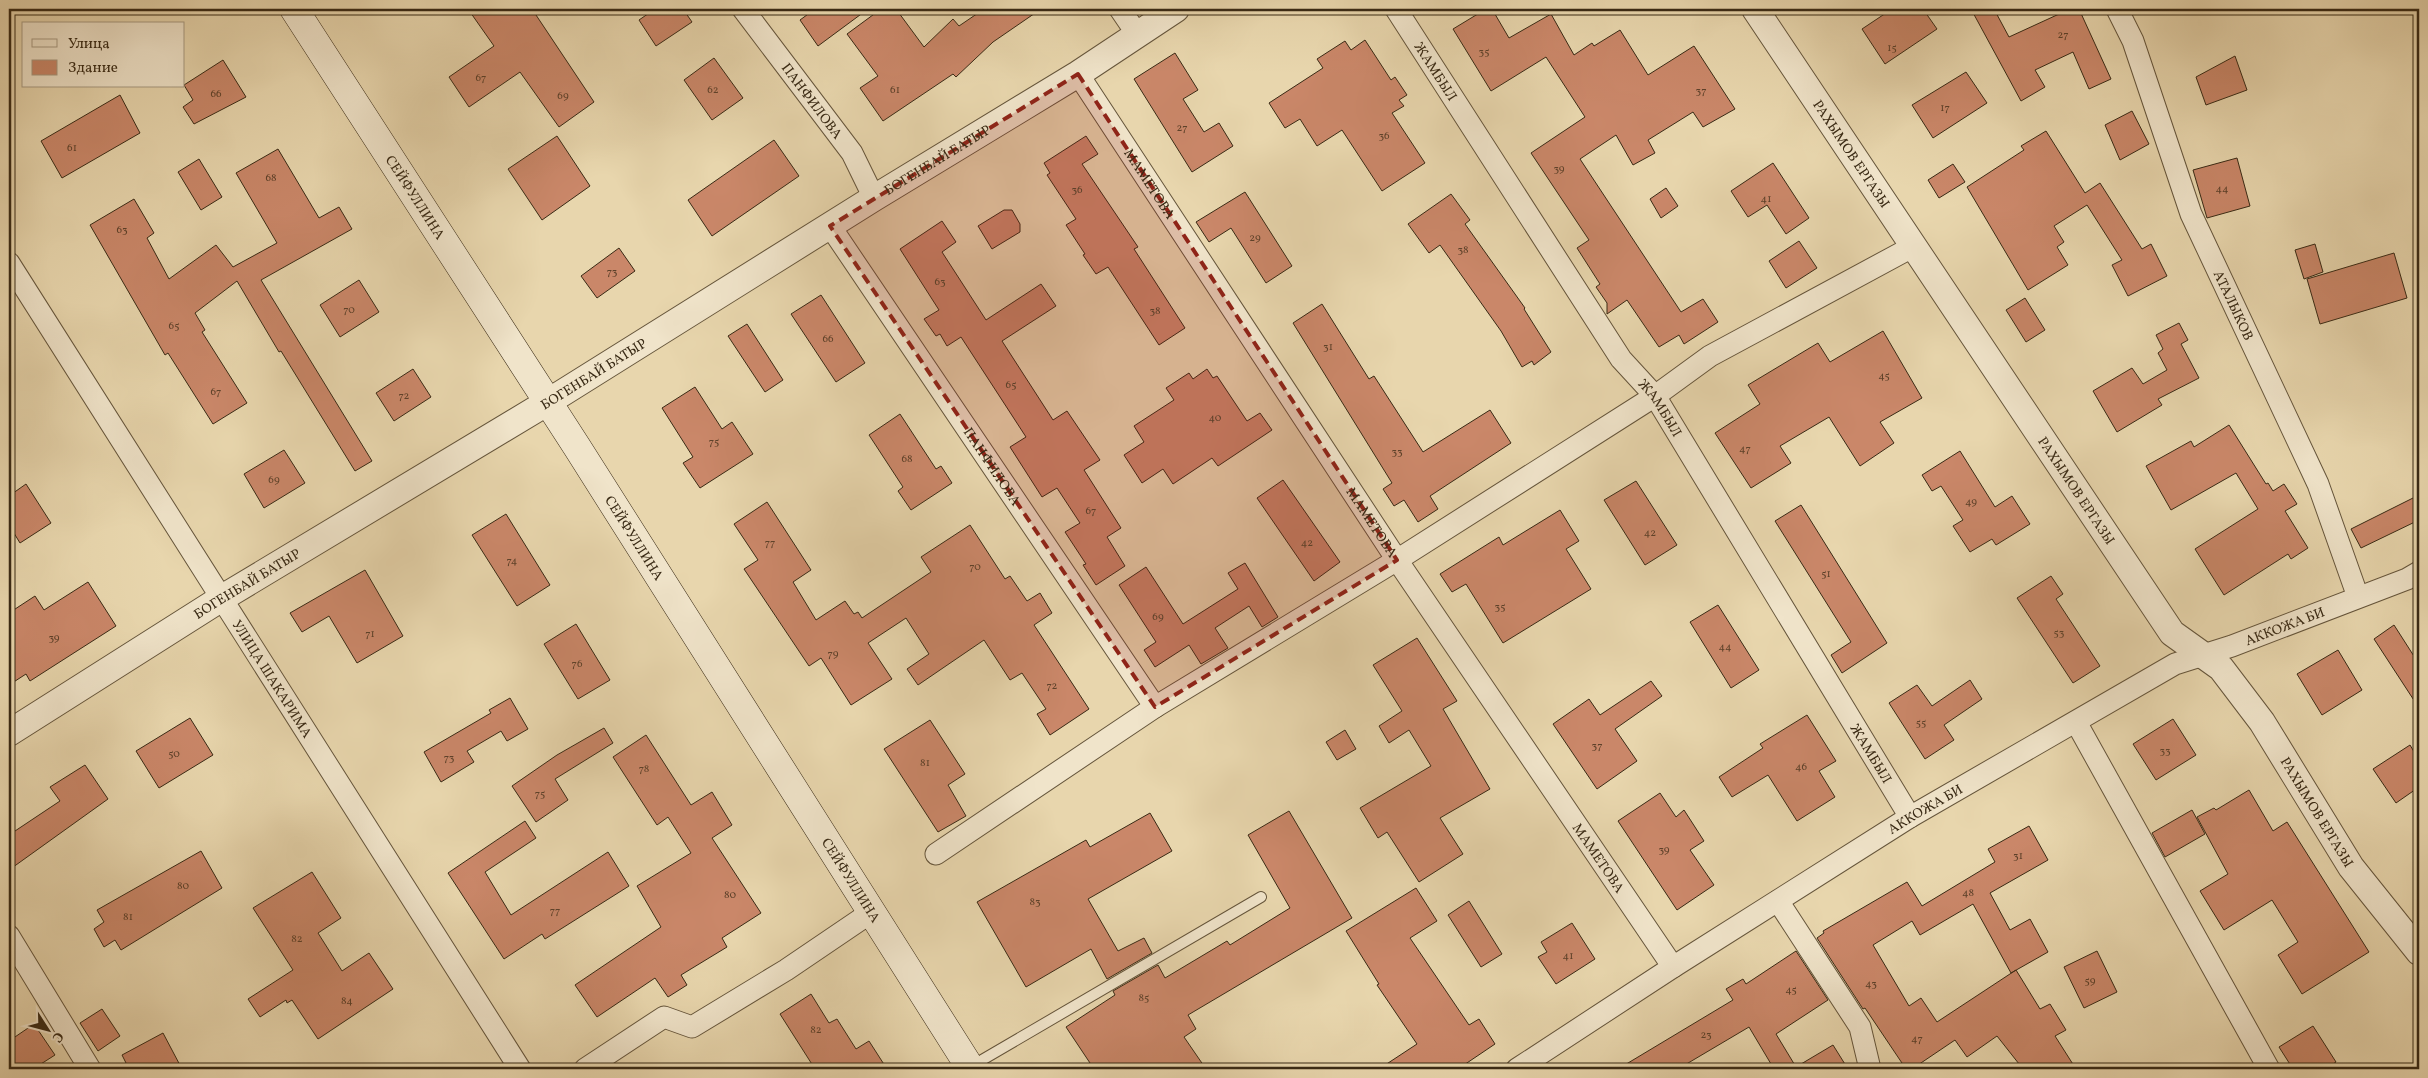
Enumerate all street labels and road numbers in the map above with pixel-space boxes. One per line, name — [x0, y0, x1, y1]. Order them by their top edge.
street label: ЖАМБЫЛ — [1409, 39, 1461, 105]
street label: ПАНФИЛОВА — [776, 60, 846, 144]
street label: РАХЫМОВ ЕРГАЗЫ — [1807, 97, 1893, 212]
street label: БОГЕНБАЙ БАТЫР — [881, 121, 995, 201]
street label: МАМЕТОВА — [1119, 145, 1179, 223]
street label: СЕЙФУЛЛИНА — [380, 152, 449, 244]
street label: АТАЛЫКОВ — [2208, 268, 2257, 344]
street label: БОГЕНБАЙ БАТЫР — [537, 335, 651, 415]
street label: ЖАМБЫЛ — [1633, 375, 1686, 441]
street label: ПАНФИЛОВА — [958, 424, 1024, 510]
street label: РАХЫМОВ ЕРГАЗЫ — [2032, 433, 2118, 549]
street label: МАМЕТОВА — [1341, 484, 1401, 562]
street label: СЕЙФУЛЛИНА — [599, 493, 667, 585]
street label: БОГЕНБАЙ БАТЫР — [191, 545, 305, 624]
street label: АККОЖА БИ — [2242, 603, 2328, 651]
street label: УЛИЦА ШАКАРИМА — [227, 617, 316, 742]
street label: ЖАМБЫЛ — [1845, 721, 1895, 787]
street label: РАХЫМОВ ЕРГАЗЫ — [2275, 754, 2357, 872]
street label: АККОЖА БИ — [1885, 780, 1967, 840]
street label: МАМЕТОВА — [1567, 820, 1628, 897]
street label: СЕЙФУЛЛИНА — [816, 835, 884, 927]

